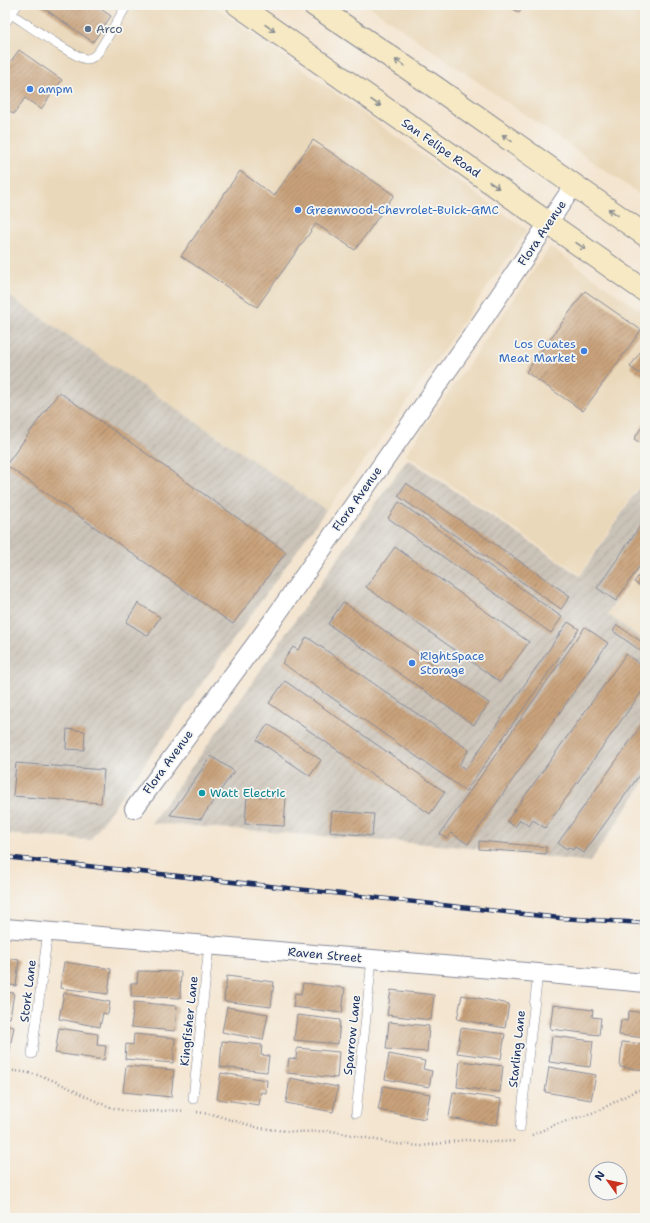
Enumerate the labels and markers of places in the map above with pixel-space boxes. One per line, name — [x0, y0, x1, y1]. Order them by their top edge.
place label: Arco — [96, 21, 123, 37]
marker: Arco — [83, 24, 93, 34]
place label: ampm — [38, 81, 73, 97]
marker: ampm — [25, 84, 35, 94]
place label: Greenwood-Chevrolet-Buick-GMC — [306, 202, 499, 218]
marker: Greenwood-Chevrolet-Buick-GMC — [293, 205, 303, 215]
place label: Los Cuates Meat Market — [499, 336, 576, 366]
marker: Los Cuates Meat Market — [579, 346, 589, 356]
place label: RightSpace Storage — [420, 648, 485, 678]
marker: RightSpace Storage — [407, 658, 417, 668]
place label: Watt Electric — [210, 785, 286, 801]
marker: Watt Electric — [197, 788, 207, 798]

